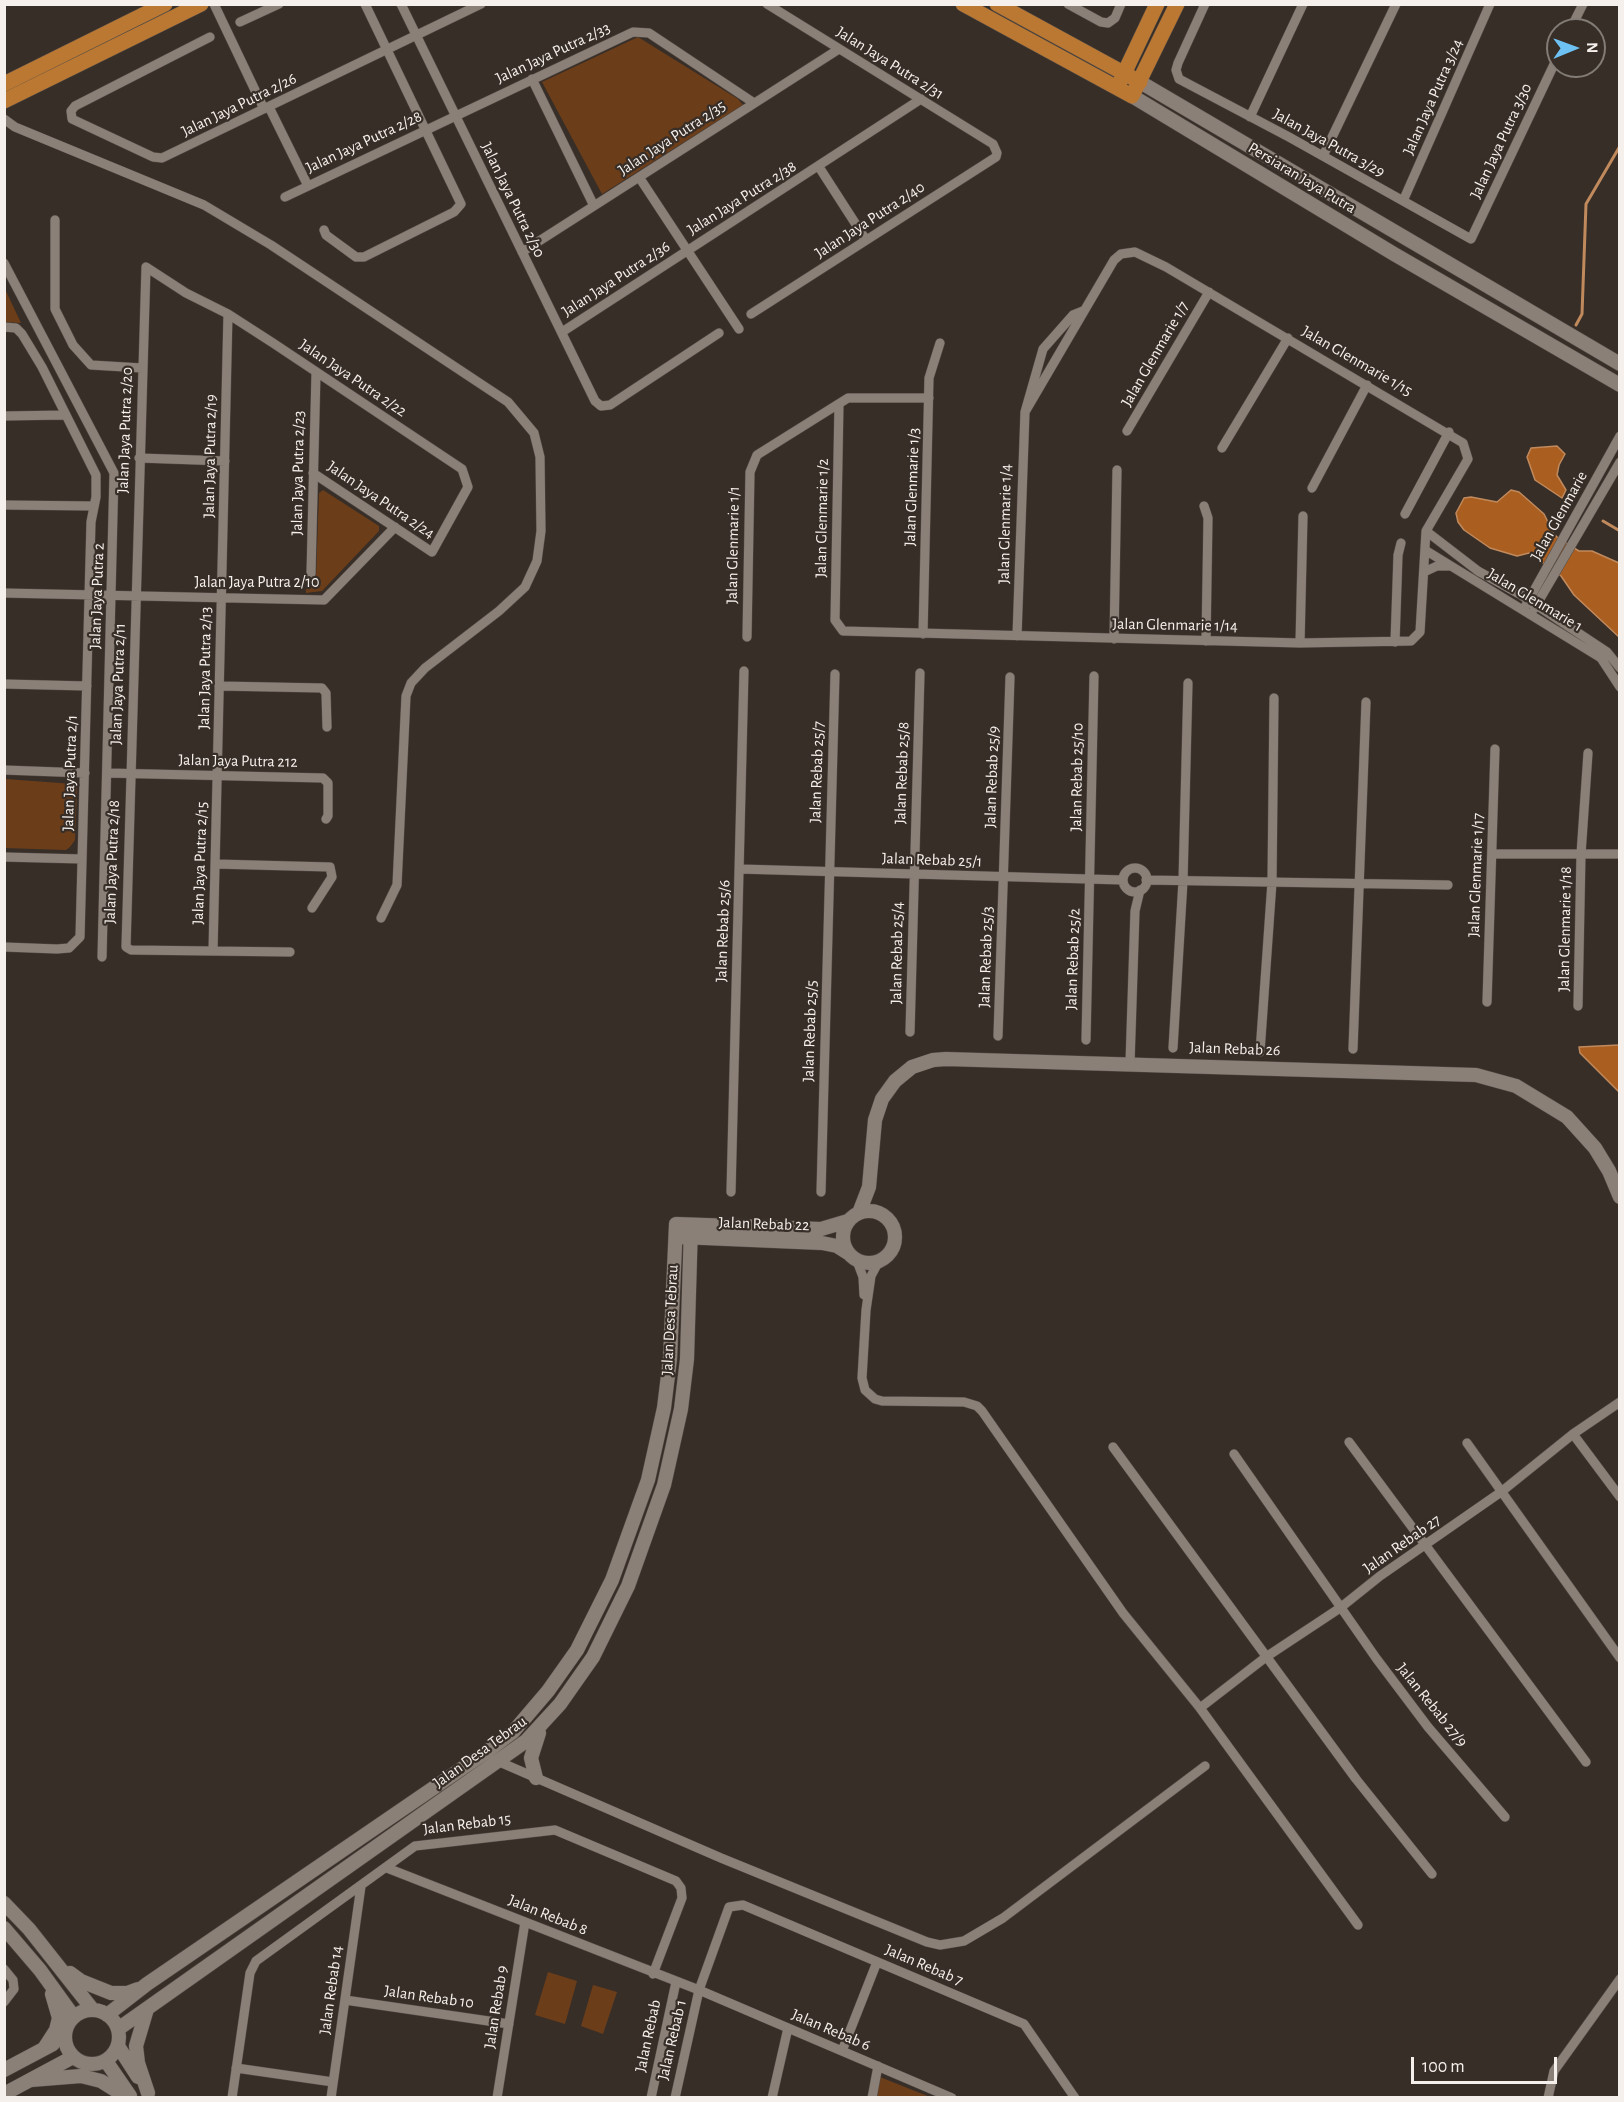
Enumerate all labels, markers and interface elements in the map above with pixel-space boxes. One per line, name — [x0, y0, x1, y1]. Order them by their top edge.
street label: Jalan Jaya Putra 2/33 — [493, 18, 613, 88]
north arrow — [1546, 18, 1606, 78]
street label: Jalan Jaya Putra 2/31 — [833, 22, 947, 104]
street label: Jalan Jaya Putra 3/24 — [1399, 36, 1467, 158]
text: N — [1584, 42, 1600, 53]
street label: Jalan Jaya Putra 2/26 — [178, 69, 300, 141]
street label: Jalan Jaya Putra 3/30 — [1466, 80, 1536, 202]
street label: Jalan Jaya Putra 2/35 — [615, 96, 729, 180]
street label: Jalan Jaya Putra 3/29 — [1270, 104, 1388, 182]
street label: Jalan Jaya Putra 2/28 — [303, 107, 425, 177]
street label: Persiaran Jaya Putra — [1245, 138, 1359, 218]
street label: Jalan Jaya Putra 2/30 — [477, 139, 549, 261]
street label: Jalan Jaya Putra 2/38 — [684, 157, 800, 239]
street label: Jalan Jaya Putra 2/40 — [812, 177, 928, 263]
street label: Jalan Jaya Putra 2/36 — [558, 237, 674, 321]
street label: Jalan Glenmarie 1/7 — [1117, 298, 1193, 410]
street label: Jalan Glenmarie 1/15 — [1298, 322, 1416, 400]
street label: Jalan Jaya Putra 2/22 — [296, 335, 410, 421]
street label: Jalan Jaya Putra 2/20 — [113, 366, 137, 494]
street label: Jalan Jaya Putra 2/19 — [199, 394, 221, 518]
street label: Jalan Jaya Putra 2/23 — [287, 410, 309, 536]
street label: Jalan Glenmarie 1/3 — [900, 427, 924, 547]
street label: Jalan Jaya Putra 2/24 — [323, 457, 439, 543]
street label: Jalan Glenmarie 1/2 — [811, 458, 833, 578]
street label: Jalan Glenmarie 1/4 — [994, 464, 1016, 584]
street label: Jalan Glenmarie — [1527, 468, 1591, 564]
street label: Jalan Glenmarie 1/1 — [722, 486, 744, 604]
street label: Jalan Jaya Putra 2 — [86, 543, 108, 649]
street label: Jalan Glenmarie 1 — [1484, 564, 1586, 636]
street label: Jalan Jaya Putra 2/10 — [195, 572, 319, 592]
street label: Jalan Jaya Putra 2/13 — [194, 606, 216, 730]
street label: Jalan Glenmarie 1/14 — [1112, 614, 1238, 636]
street label: Jalan Jaya Putra 2/11 — [106, 623, 130, 745]
street label: Jalan Jaya Putra 2/1 — [58, 715, 82, 831]
street label: Jalan Rebab 25/7 — [806, 721, 828, 823]
street label: Jalan Rebab 25/8 — [891, 721, 913, 825]
street label: Jalan Rebab 25/10 — [1066, 722, 1088, 832]
street label: Jalan Rebab 25/9 — [981, 726, 1003, 828]
street label: Jalan Jaya Putra 212 — [178, 750, 298, 772]
street label: Jalan Jaya Putra 2/18 — [100, 800, 124, 924]
street label: Jalan Jaya Putra 2/15 — [188, 801, 212, 925]
street label: Jalan Glenmarie 1/17 — [1464, 813, 1488, 937]
street label: Jalan Rebab 25/1 — [882, 849, 982, 871]
street label: Jalan Glenmarie 1/18 — [1554, 866, 1576, 992]
street label: Jalan Rebab 25/6 — [712, 880, 734, 982]
street label: Jalan Rebab 25/4 — [887, 902, 907, 1004]
street label: Jalan Rebab 25/3 — [975, 906, 997, 1008]
street label: Jalan Rebab 25/2 — [1062, 908, 1084, 1010]
street label: Jalan Rebab 25/5 — [799, 980, 821, 1082]
street label: Jalan Rebab 26 — [1189, 1038, 1281, 1060]
street label: Jalan Rebab 22 — [718, 1213, 810, 1235]
street label: Jalan Desa Tebrau — [658, 1264, 682, 1376]
street label: Jalan Rebab 27 — [1360, 1510, 1444, 1578]
street label: Jalan Rebab 27/9 — [1392, 1659, 1472, 1751]
street label: Jalan Desa Tebrau — [430, 1712, 530, 1792]
street label: Jalan Rebab 15 — [422, 1809, 512, 1839]
street label: Jalan Rebab 8 — [506, 1890, 590, 1940]
street label: Jalan Rebab 7 — [882, 1940, 966, 1990]
street label: Jalan Rebab 14 — [315, 1944, 347, 2036]
street label: Jalan Rebab 9 — [480, 1964, 512, 2050]
street label: Jalan Rebab 10 — [383, 1981, 475, 2013]
street label: Jalan Rebab — [631, 1998, 665, 2074]
street label: Jalan Rebab 1 — [653, 1998, 691, 2082]
street label: Jalan Rebab 6 — [789, 2005, 873, 2055]
scale bar — [1414, 2045, 1560, 2083]
text: 100 m — [1422, 2058, 1465, 2076]

